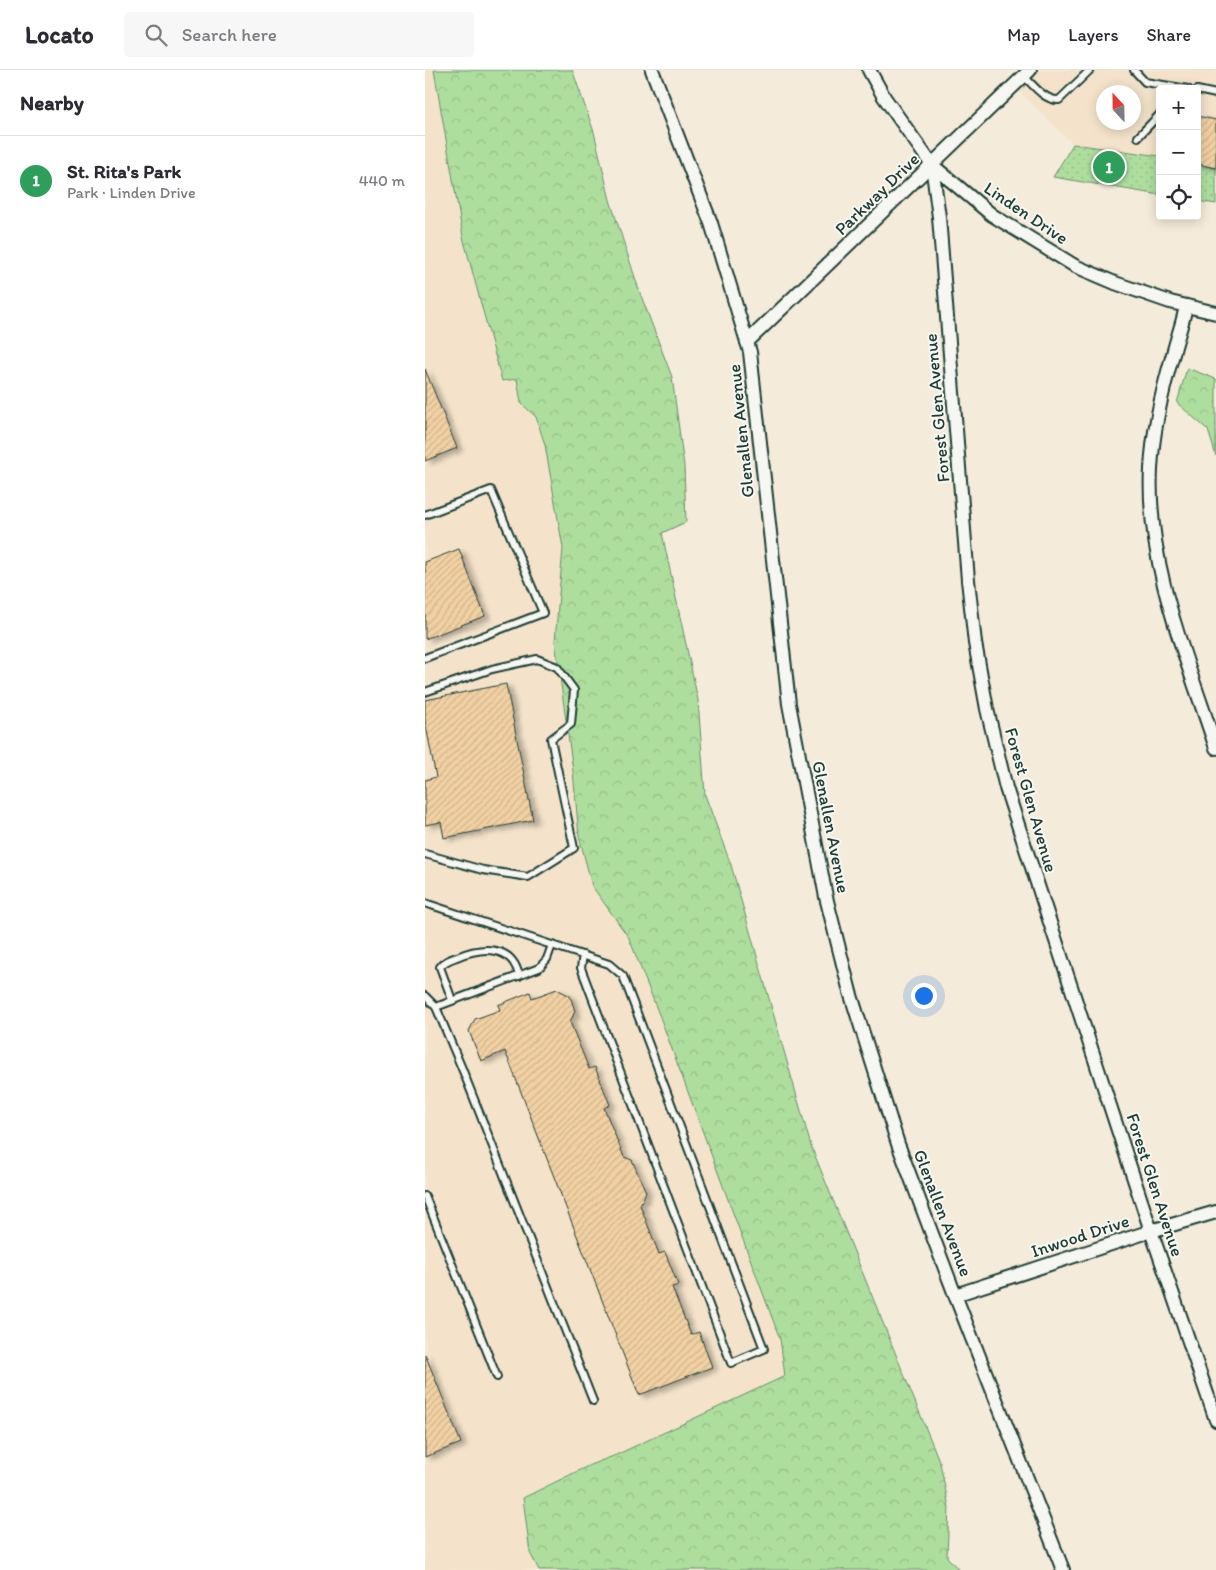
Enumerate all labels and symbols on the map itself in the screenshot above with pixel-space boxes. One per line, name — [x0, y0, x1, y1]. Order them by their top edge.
north arrow — [1096, 85, 1141, 130]
street label: Parkway Drive — [830, 148, 924, 240]
pin: 1 — [1093, 148, 1125, 186]
street label: Linden Drive — [980, 177, 1072, 249]
street label: Forest Glen Avenue — [920, 333, 954, 483]
street label: Glenallen Avenue — [723, 363, 759, 499]
street label: Forest Glen Avenue — [1000, 725, 1062, 875]
street label: Glenallen Avenue — [807, 759, 855, 895]
your location — [911, 983, 937, 1009]
street label: Forest Glen Avenue — [1121, 1111, 1189, 1259]
street label: Glenallen Avenue — [909, 1146, 977, 1280]
street label: Inwood Drive — [1028, 1210, 1132, 1262]

